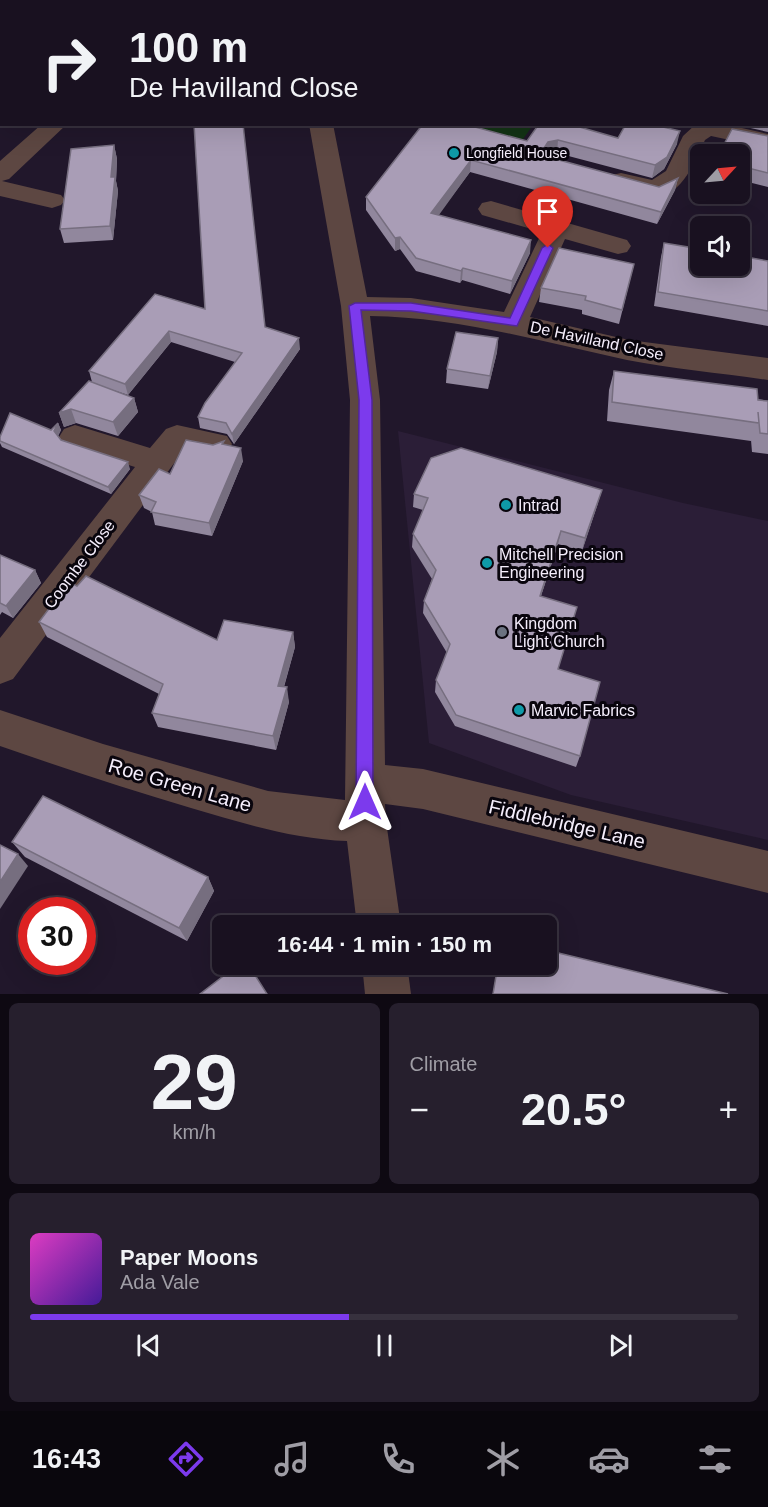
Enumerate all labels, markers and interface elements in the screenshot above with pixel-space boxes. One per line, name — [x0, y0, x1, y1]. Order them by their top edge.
icon: right — [30, 24, 108, 102]
text: 100 m — [129, 24, 248, 71]
text: De Havilland Close — [129, 73, 359, 103]
north arrow — [690, 144, 750, 204]
map controls — [690, 144, 750, 276]
place label: Longfield House — [466, 145, 567, 161]
marker: Longfield House — [447, 146, 461, 160]
pin — [522, 186, 573, 248]
icon: arrive — [531, 195, 564, 228]
button: sound — [690, 216, 750, 276]
street label: De Havilland Close — [529, 318, 665, 363]
place label: Intrad — [518, 497, 559, 514]
marker: Intrad — [499, 498, 513, 512]
street label: Coombe Close — [41, 517, 118, 612]
place label: Mitchell Precision Engineering — [499, 546, 623, 581]
marker: Mitchell Precision Engineering — [480, 556, 494, 570]
place label: Kingdom Light Church — [514, 615, 605, 650]
marker: Kingdom Light Church — [495, 625, 509, 639]
place label: Marvic Fabrics — [531, 702, 635, 719]
marker: Marvic Fabrics — [512, 703, 526, 717]
street label: Roe Green Lane — [106, 754, 254, 816]
position arrow — [333, 770, 397, 834]
street label: Fiddlebridge Lane — [487, 795, 647, 853]
speed limit sign: 30 — [18, 897, 96, 975]
text: 16:44 · 1 min · 150 m — [277, 932, 492, 957]
text: 29 — [151, 1038, 238, 1126]
text: Climate — [410, 1053, 477, 1075]
text: 20.5° — [521, 1084, 627, 1135]
text: − — [410, 1091, 429, 1128]
text: + — [719, 1091, 738, 1128]
text: km/h — [173, 1121, 216, 1143]
text: Paper Moons — [120, 1245, 258, 1270]
text: Ada Vale — [120, 1271, 200, 1293]
icon: previous — [132, 1329, 165, 1362]
icon: pause — [368, 1329, 401, 1362]
icon: next — [604, 1329, 637, 1362]
icon: directions — [165, 1438, 207, 1480]
icon: music — [271, 1438, 313, 1480]
icon: phone — [377, 1438, 419, 1480]
icon: climate — [482, 1438, 524, 1480]
icon: car — [588, 1438, 630, 1480]
icon: filters — [694, 1438, 736, 1480]
text: 16:43 — [32, 1444, 101, 1474]

